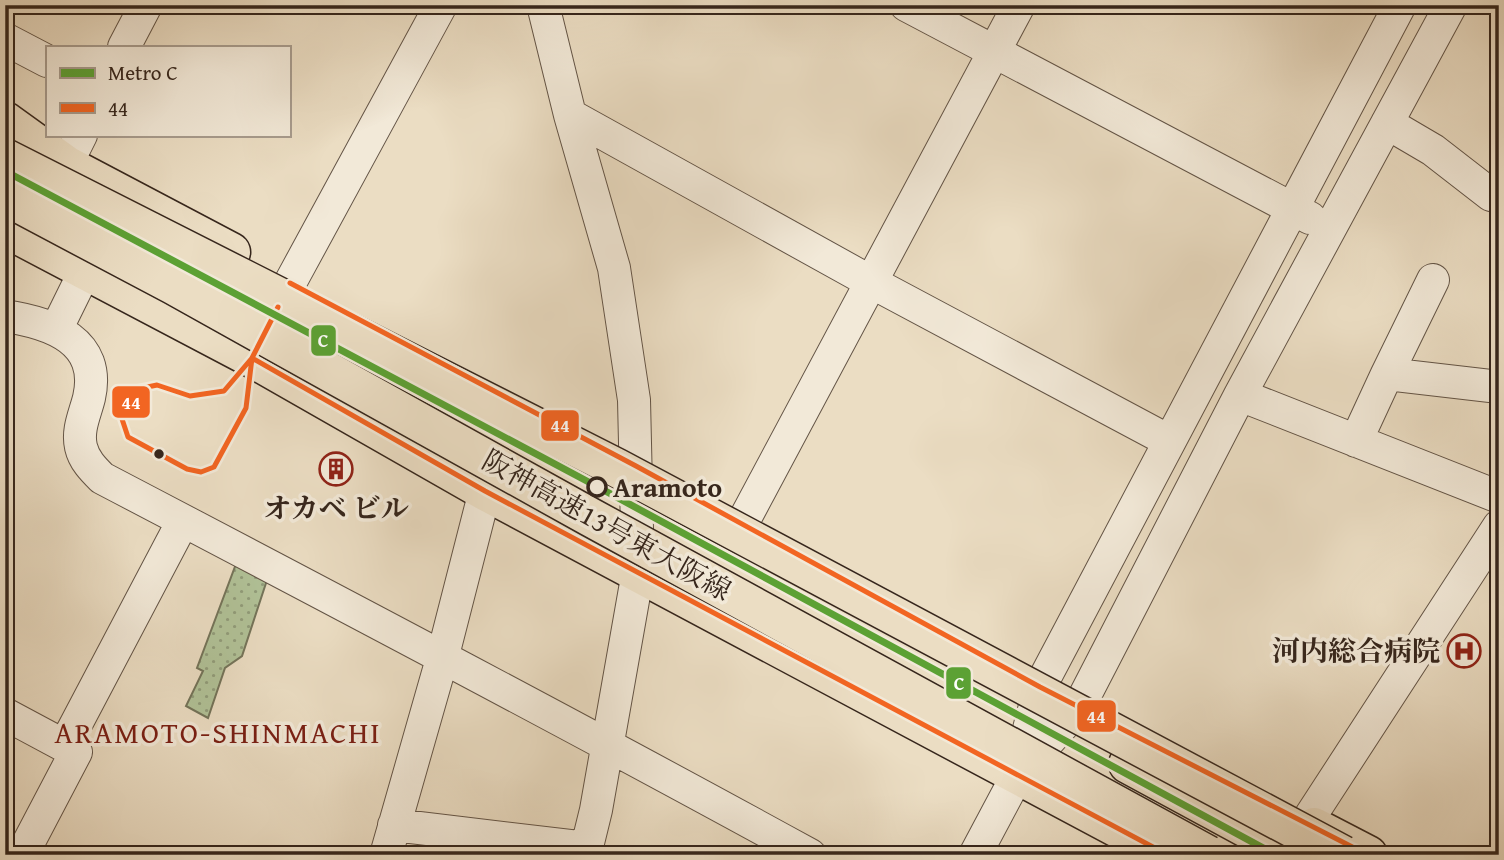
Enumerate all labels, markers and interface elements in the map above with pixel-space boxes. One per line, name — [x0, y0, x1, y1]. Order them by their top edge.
legend — [46, 46, 290, 136]
text: Metro C — [108, 57, 178, 88]
text: 44 — [108, 93, 128, 124]
line badge: C — [310, 324, 337, 357]
text: C — [318, 326, 329, 354]
line badge: 44 — [111, 385, 151, 419]
text: 44 — [121, 388, 141, 416]
line badge: 44 — [540, 409, 580, 442]
text: 44 — [550, 411, 570, 439]
street label: 阪神高速13号東大阪線 — [475, 439, 739, 610]
unlabelled marker — [152, 447, 166, 461]
building icon: オカベ ビル — [317, 450, 355, 488]
place label: Aramoto — [613, 466, 722, 507]
marker: Aramoto — [587, 477, 607, 497]
place label: オカベ ビル — [263, 487, 409, 528]
place label: 河内総合病院 — [1272, 630, 1440, 671]
hospital icon: 河内総合病院 — [1445, 632, 1483, 670]
line badge: C — [945, 666, 972, 700]
text: C — [954, 669, 965, 697]
line badge: 44 — [1076, 699, 1117, 733]
text: 44 — [1086, 702, 1106, 730]
district label: ARAMOTO-SHINMACHI — [55, 710, 381, 754]

